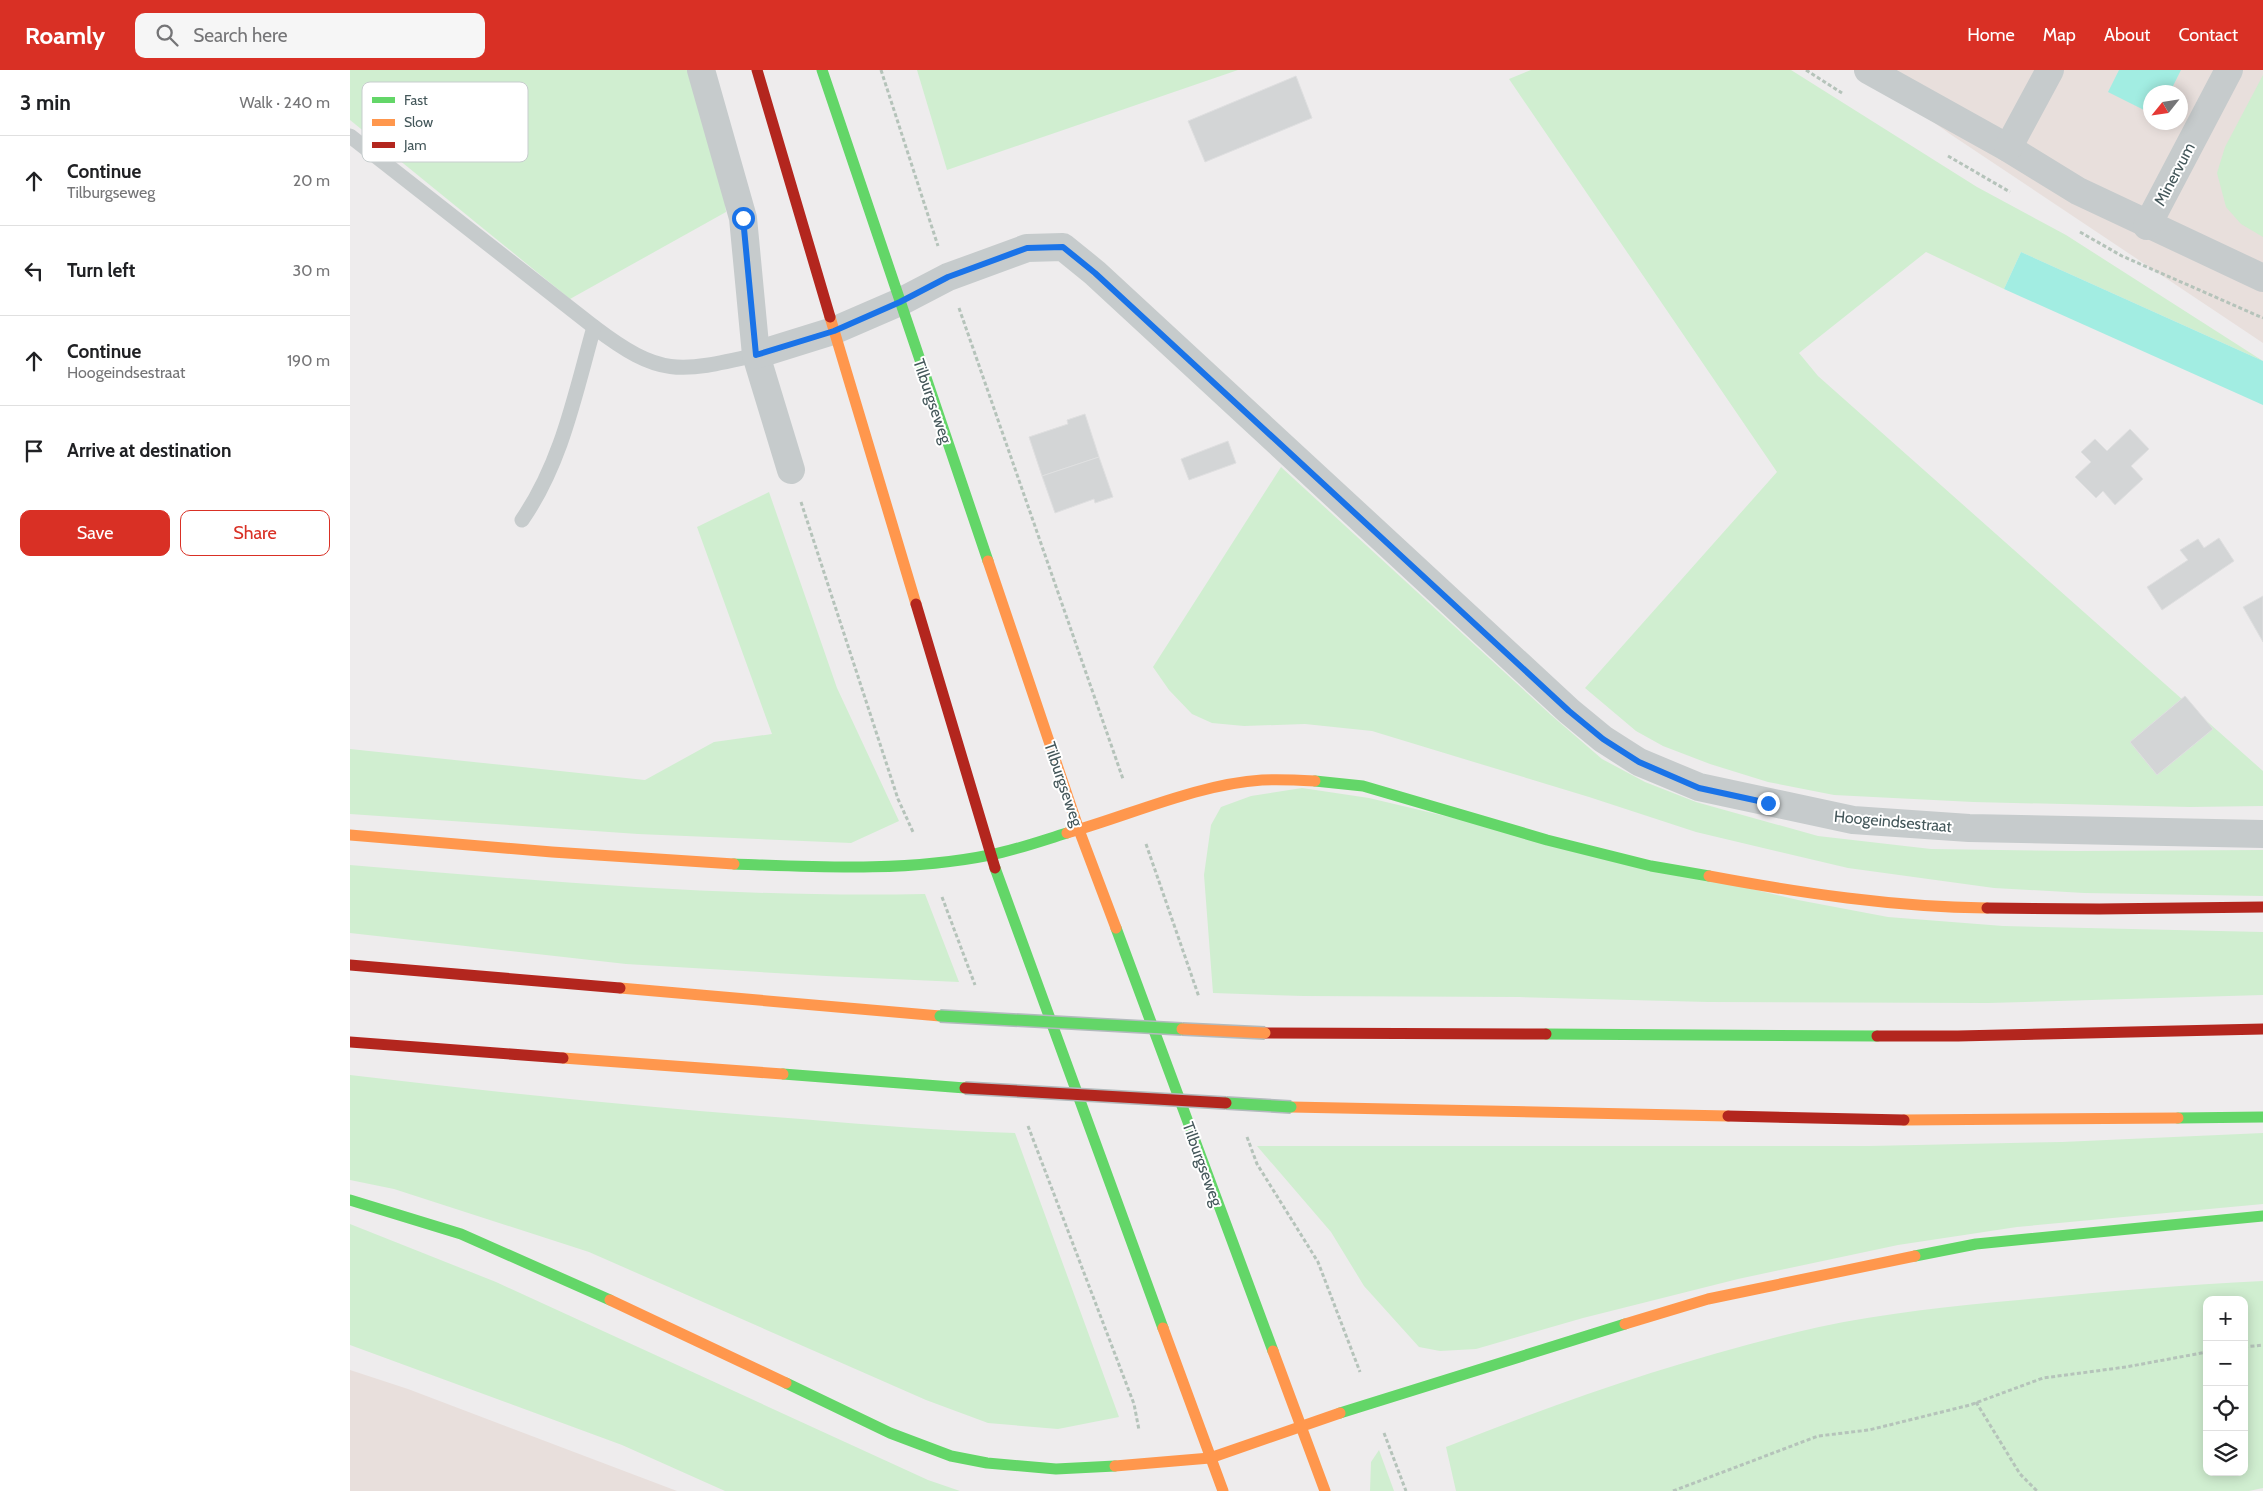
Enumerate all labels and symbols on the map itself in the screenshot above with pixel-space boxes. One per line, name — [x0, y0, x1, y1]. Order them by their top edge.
legend — [362, 82, 528, 162]
north arrow — [2143, 85, 2188, 130]
text: Fast — [404, 91, 428, 109]
text: Slow — [404, 113, 433, 131]
text: Jam — [403, 136, 426, 154]
street label: Minervum — [2150, 139, 2199, 209]
route start — [732, 207, 755, 230]
street label: Tilburgseweg — [909, 356, 956, 447]
street label: Tilburgseweg — [1040, 739, 1087, 830]
route end — [1757, 792, 1780, 815]
street label: Hoogeindsestraat — [1833, 807, 1953, 836]
street label: Tilburgseweg — [1179, 1119, 1227, 1210]

